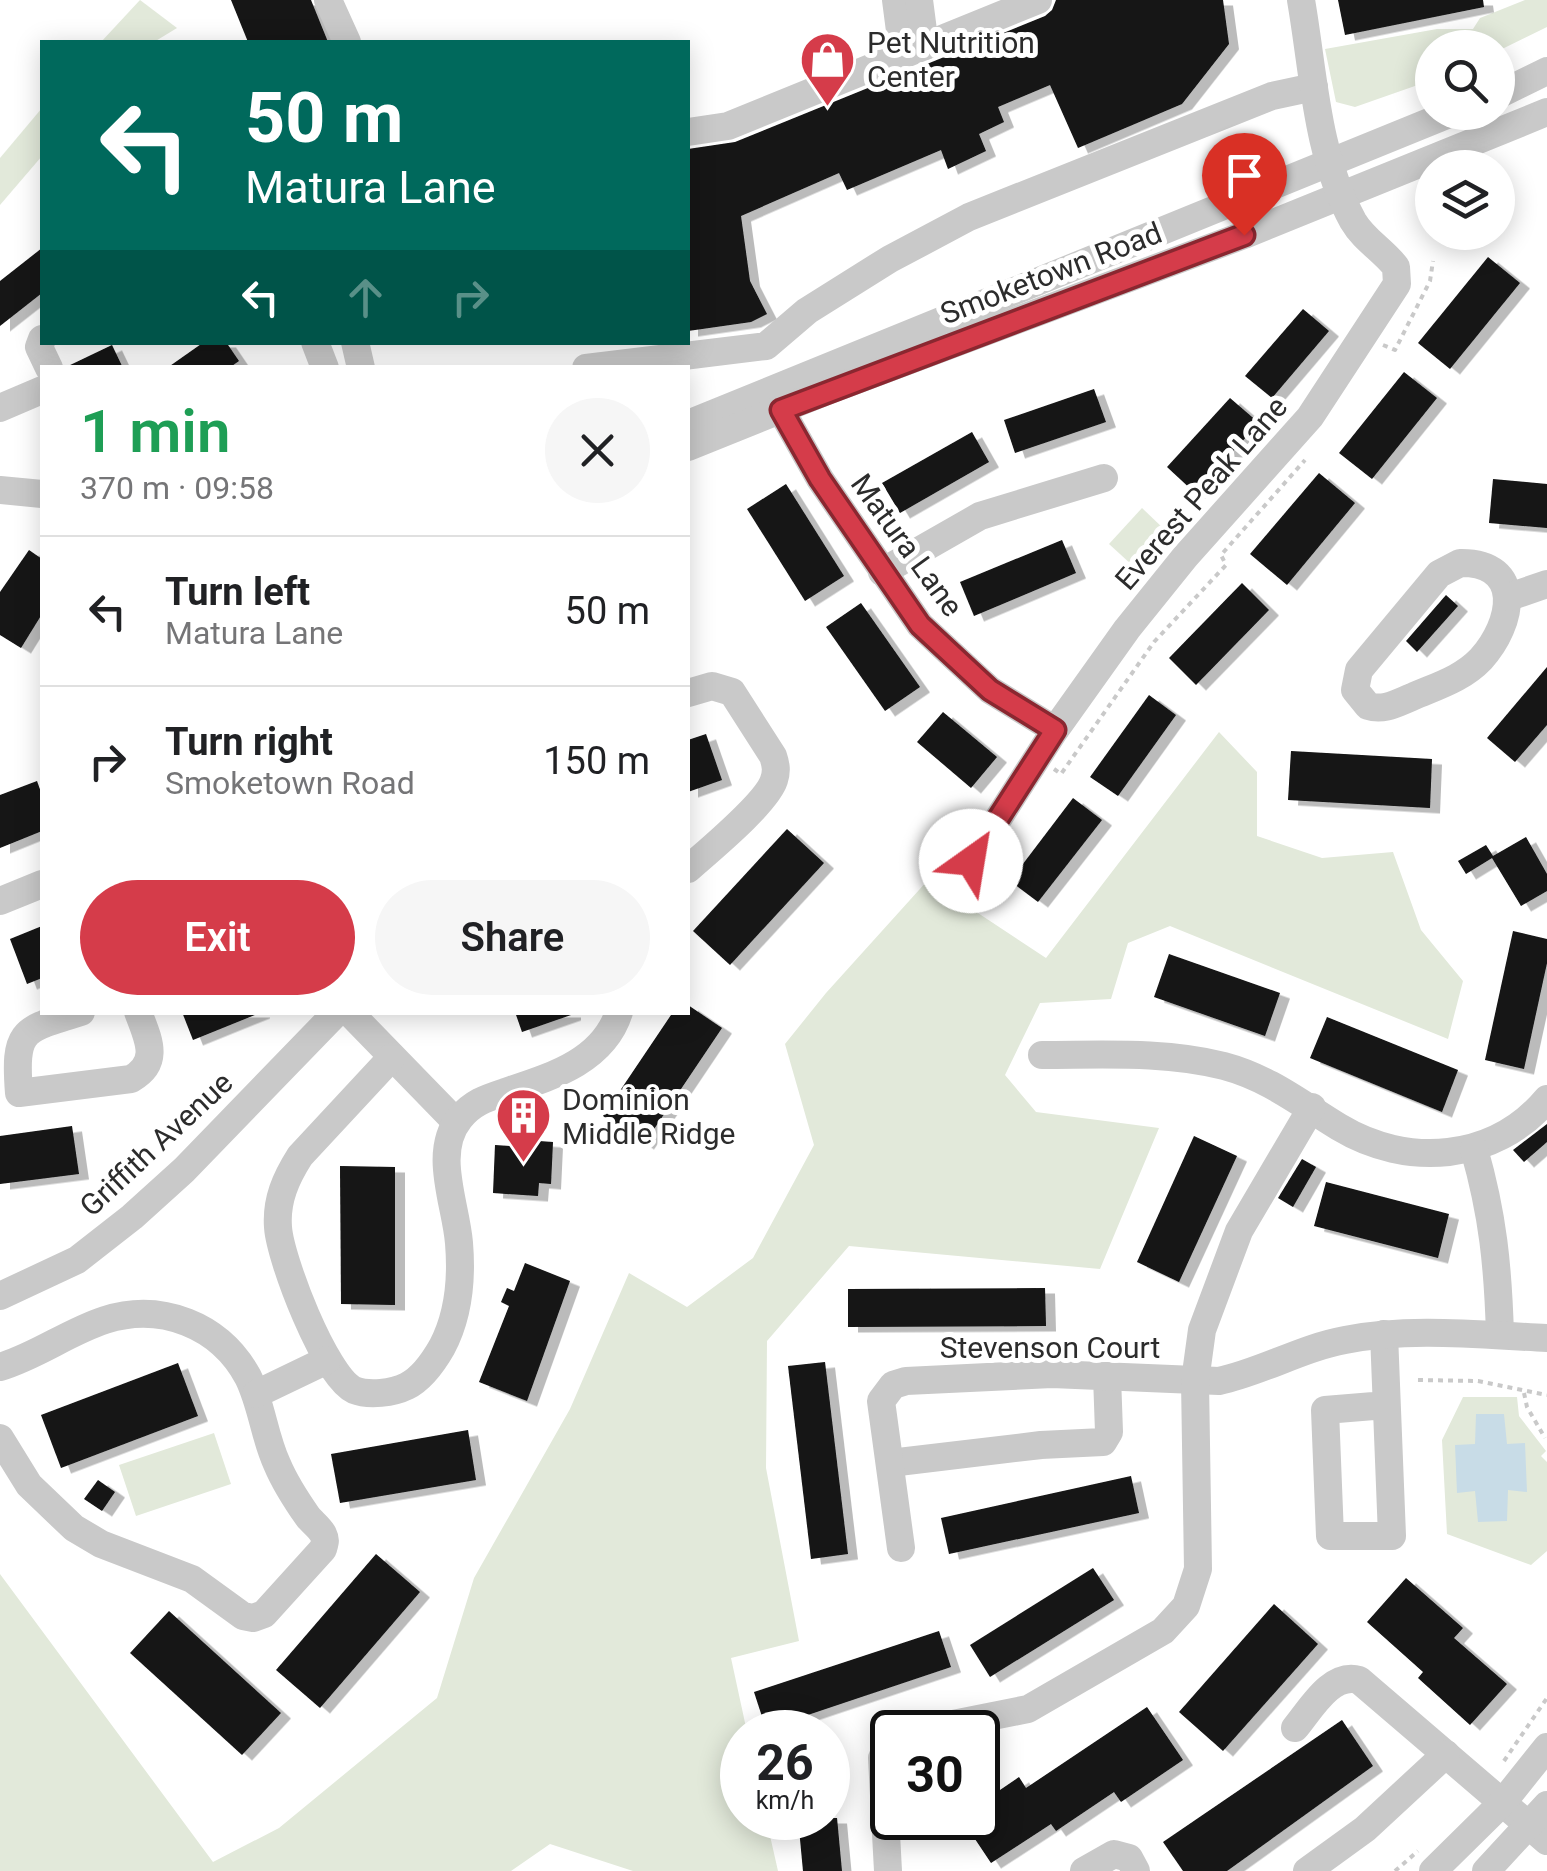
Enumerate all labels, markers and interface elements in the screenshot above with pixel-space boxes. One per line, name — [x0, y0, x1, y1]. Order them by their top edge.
place label: Pet Nutrition Center — [867, 25, 1035, 94]
shop icon: Pet Nutrition Center — [798, 29, 858, 108]
map controls — [1415, 30, 1515, 250]
button: search — [1415, 30, 1515, 130]
text: 50 m — [245, 77, 403, 159]
icon: left — [80, 80, 210, 210]
pin — [1202, 133, 1287, 236]
icon: arrive — [1217, 148, 1272, 203]
button: layers — [1415, 150, 1515, 250]
text: Matura Lane — [245, 161, 496, 214]
street label: Smoketown Road — [935, 215, 1167, 331]
icon: left — [233, 270, 288, 325]
icon: ahead — [338, 270, 393, 325]
icon: right — [443, 270, 498, 325]
street label: Everest Peak Lane — [1108, 389, 1294, 597]
text: 1 min — [80, 396, 230, 467]
button: close — [545, 398, 650, 503]
street label: Matura Lane — [844, 467, 970, 623]
text: 370 m · 09:58 — [80, 469, 274, 507]
text: Turn left — [165, 570, 310, 614]
icon: left — [80, 584, 135, 639]
text: 50 m — [565, 589, 650, 633]
text: Matura Lane — [165, 614, 343, 652]
text: Turn right — [165, 720, 333, 764]
icon: right — [80, 734, 135, 789]
text: 150 m — [543, 739, 650, 783]
text: Smoketown Road — [165, 764, 415, 802]
position arrow — [919, 809, 1023, 913]
button: Exit — [80, 880, 355, 995]
button: Share — [375, 880, 650, 995]
street label: Griffith Avenue — [73, 1065, 239, 1223]
place label: Dominion Middle Ridge — [562, 1082, 735, 1151]
building icon: Dominion Middle Ridge — [493, 1086, 553, 1165]
street label: Stevenson Court — [940, 1330, 1160, 1365]
speed limit sign: 30 — [870, 1710, 1000, 1840]
text: 26 — [756, 1734, 814, 1792]
text: km/h — [756, 1786, 814, 1815]

